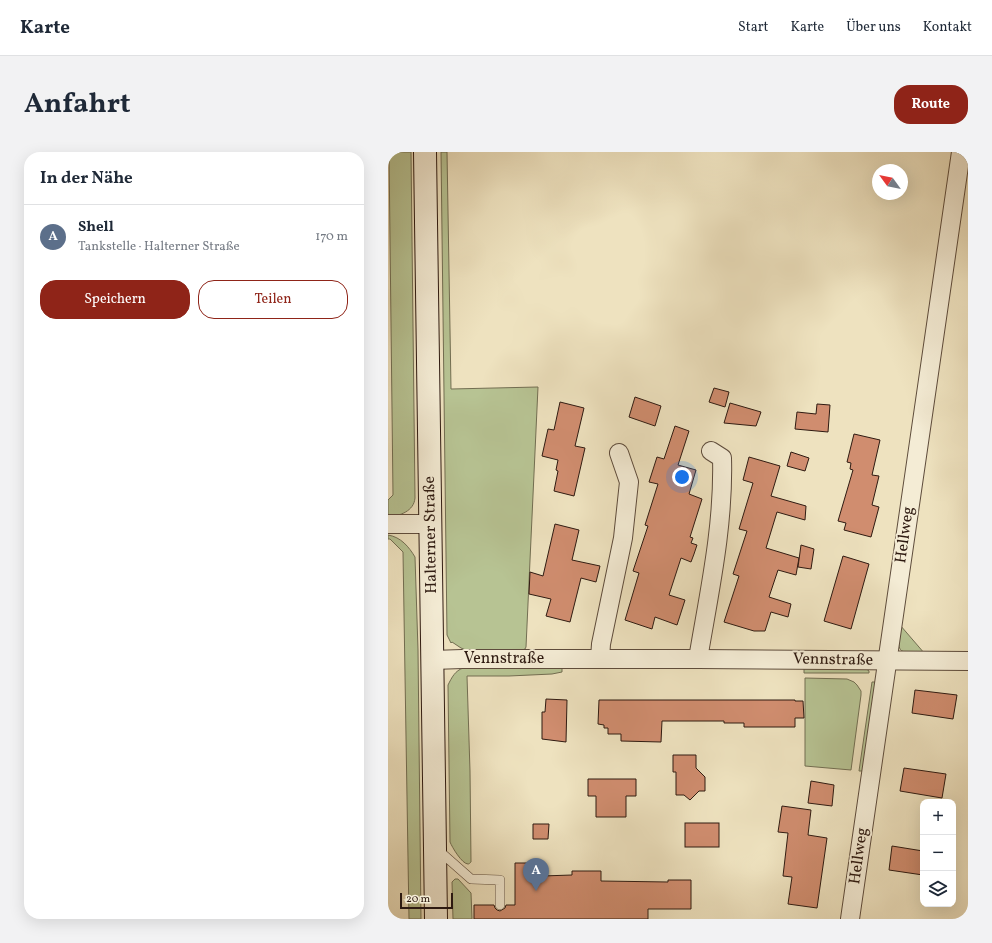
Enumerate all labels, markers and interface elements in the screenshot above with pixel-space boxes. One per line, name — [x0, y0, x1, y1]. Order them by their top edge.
text: Karte — [20, 15, 70, 41]
text: Start — [738, 18, 768, 37]
text: Karte — [790, 18, 824, 37]
text: Über uns — [846, 18, 901, 37]
text: Kontakt — [923, 18, 972, 37]
text: Anfahrt — [24, 85, 131, 124]
button: Route — [894, 85, 968, 124]
north arrow — [872, 164, 908, 200]
text: In der Nähe — [40, 167, 133, 190]
text: Shell — [78, 217, 114, 238]
text: A — [48, 228, 58, 246]
text: 170 m — [315, 228, 348, 246]
text: Tankstelle · Halterner Straße — [78, 238, 240, 256]
button: Speichern — [40, 280, 190, 319]
button: Teilen — [198, 280, 348, 319]
your location — [672, 467, 692, 487]
street label: Halterner Straße — [419, 476, 443, 594]
street label: Hellweg — [890, 505, 920, 565]
street label: Vennstraße — [464, 648, 544, 670]
street label: Vennstraße — [793, 648, 873, 672]
map controls — [920, 799, 956, 907]
button: + — [920, 799, 956, 835]
street label: Hellweg — [844, 826, 874, 886]
button: − — [920, 835, 956, 871]
pin: A — [523, 858, 549, 891]
button: layers — [920, 871, 956, 907]
scale bar — [400, 891, 453, 910]
text: 20 m — [406, 892, 430, 907]

